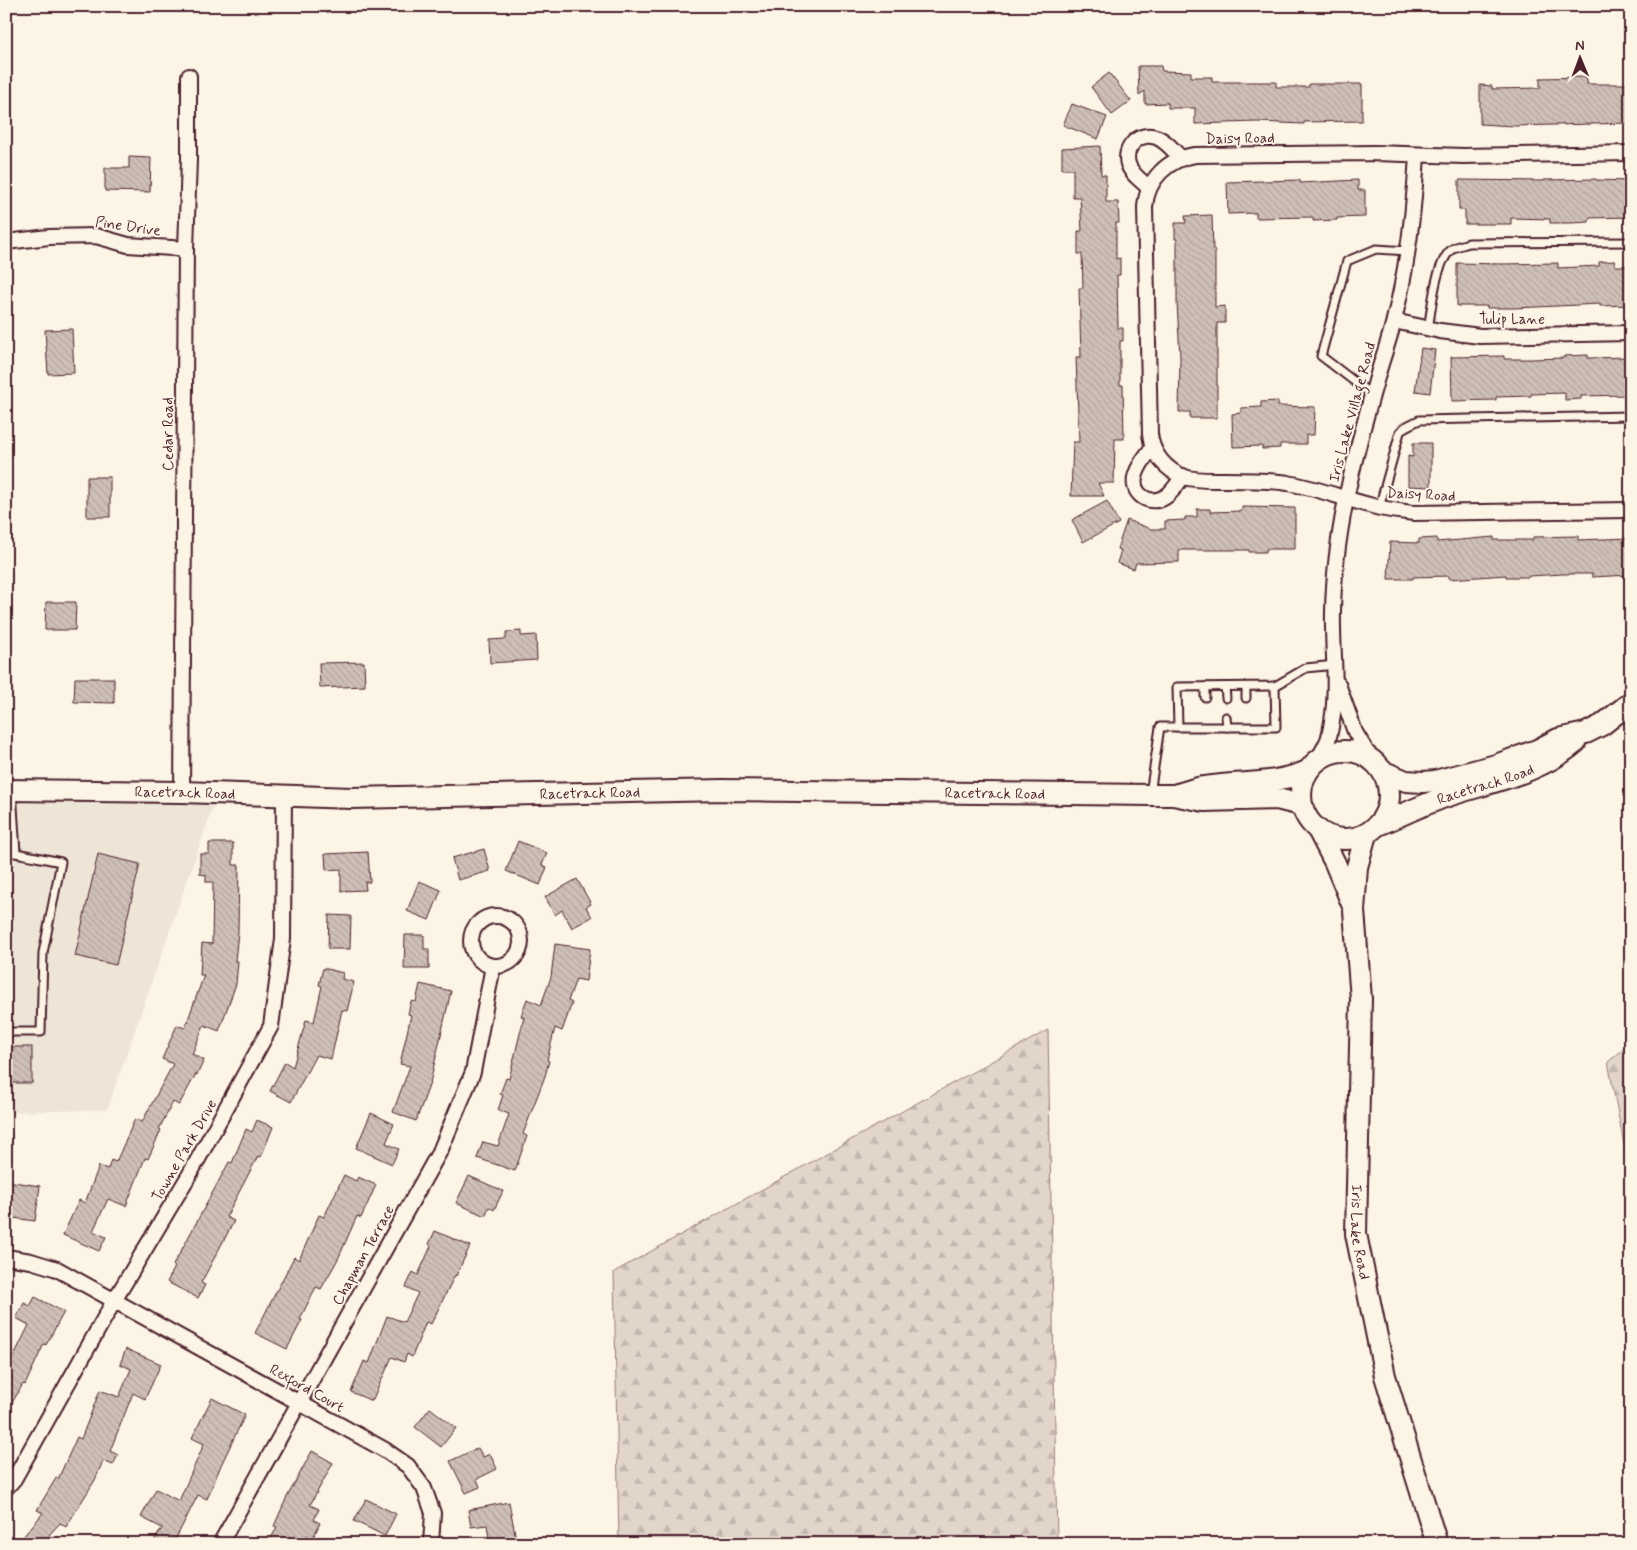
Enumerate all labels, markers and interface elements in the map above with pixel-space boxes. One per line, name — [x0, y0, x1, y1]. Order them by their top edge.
north arrow — [1554, 32, 1604, 82]
text: N — [1575, 37, 1585, 55]
street label: Daisy Road — [1205, 128, 1275, 150]
street label: Pine Drive — [94, 212, 162, 241]
street label: Tulip Lane — [1479, 310, 1545, 330]
street label: Iris Lake Village Road — [1325, 340, 1382, 485]
street label: Cedar Road — [159, 397, 179, 471]
street label: Daisy Road — [1386, 483, 1456, 507]
street label: Racetrack Road — [1434, 760, 1537, 810]
street label: Racetrack Road — [135, 782, 236, 805]
street label: Racetrack Road — [539, 783, 640, 805]
street label: Racetrack Road — [944, 784, 1045, 805]
street label: Towne Park Drive — [148, 1096, 222, 1205]
street label: Iris Lake Road — [1345, 1184, 1374, 1282]
street label: Chapman Terrace — [328, 1202, 400, 1309]
street label: Rexford Court — [265, 1360, 348, 1420]

